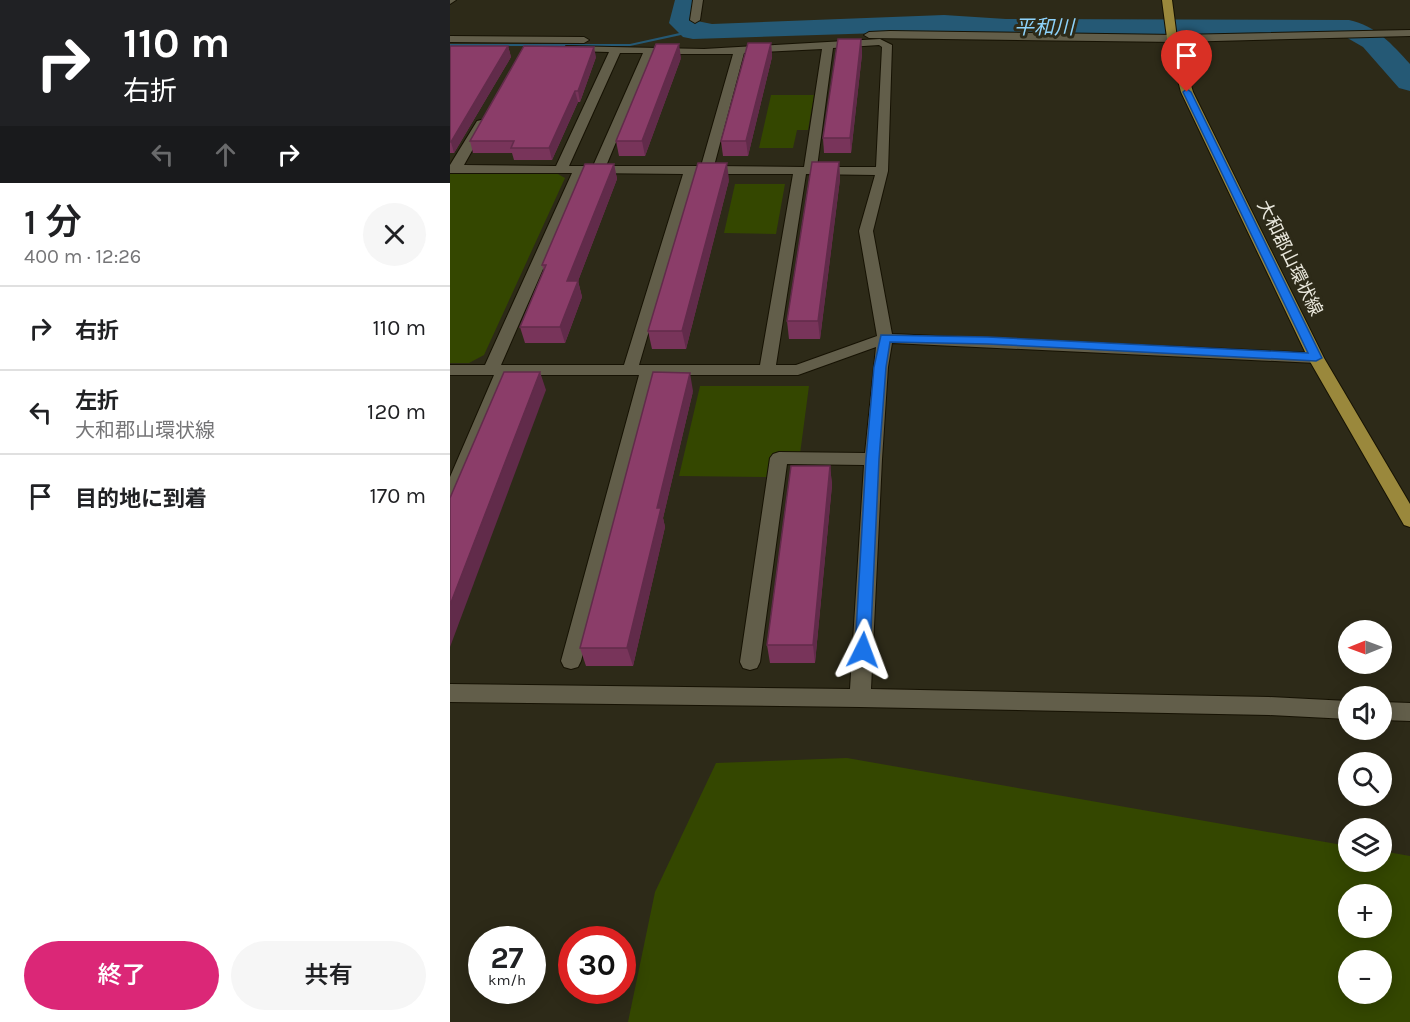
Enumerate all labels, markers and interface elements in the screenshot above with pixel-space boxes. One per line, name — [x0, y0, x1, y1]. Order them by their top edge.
water label: 平和川 — [1014, 16, 1076, 39]
text: 110 m — [123, 18, 230, 68]
icon: right — [24, 24, 102, 102]
pin — [1161, 30, 1212, 92]
icon: arrive — [1170, 39, 1203, 72]
text: 右折 — [123, 75, 177, 107]
icon: left — [146, 138, 179, 171]
icon: ahead — [209, 138, 242, 171]
icon: right — [272, 138, 305, 171]
street label: 大和郡山環状線 — [1252, 197, 1328, 319]
text: 1 分 — [24, 201, 82, 243]
button: close — [363, 203, 426, 266]
text: 400 m · 12:26 — [24, 245, 141, 268]
icon: right — [24, 312, 57, 345]
text: 110 m — [373, 315, 426, 341]
text: 右折 — [75, 318, 119, 344]
text: 左折 — [75, 388, 119, 414]
icon: left — [24, 396, 57, 429]
text: 120 m — [367, 399, 426, 425]
text: 大和郡山環状線 — [75, 419, 215, 442]
icon: arrive — [24, 480, 57, 513]
text: 170 m — [370, 483, 426, 509]
text: 目的地に到着 — [75, 486, 207, 512]
position arrow — [831, 618, 895, 682]
north arrow — [1338, 620, 1392, 674]
map controls — [1338, 620, 1392, 1004]
button: sound — [1338, 686, 1392, 740]
button: search — [1338, 752, 1392, 806]
button: layers — [1338, 818, 1392, 872]
button: + — [1338, 884, 1392, 938]
speed limit sign: 30 — [558, 926, 636, 1004]
text: 27 — [490, 940, 524, 976]
button: 終了 — [24, 941, 219, 1010]
button: 共有 — [231, 941, 426, 1010]
button: − — [1338, 950, 1392, 1004]
text: km/h — [488, 971, 526, 989]

